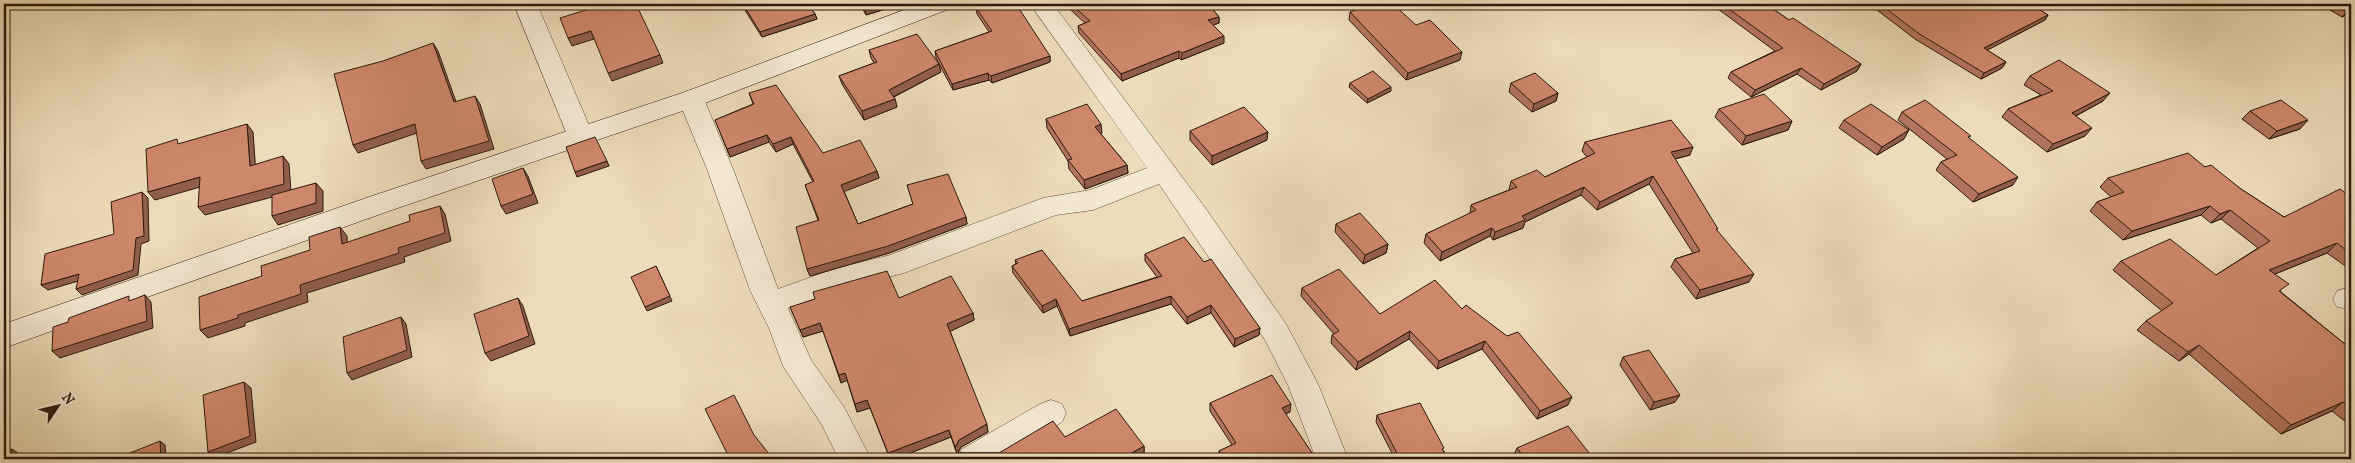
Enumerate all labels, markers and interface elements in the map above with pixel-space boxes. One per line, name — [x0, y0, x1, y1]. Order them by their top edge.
north arrow — [32, 380, 82, 430]
text: N — [58, 390, 78, 408]

